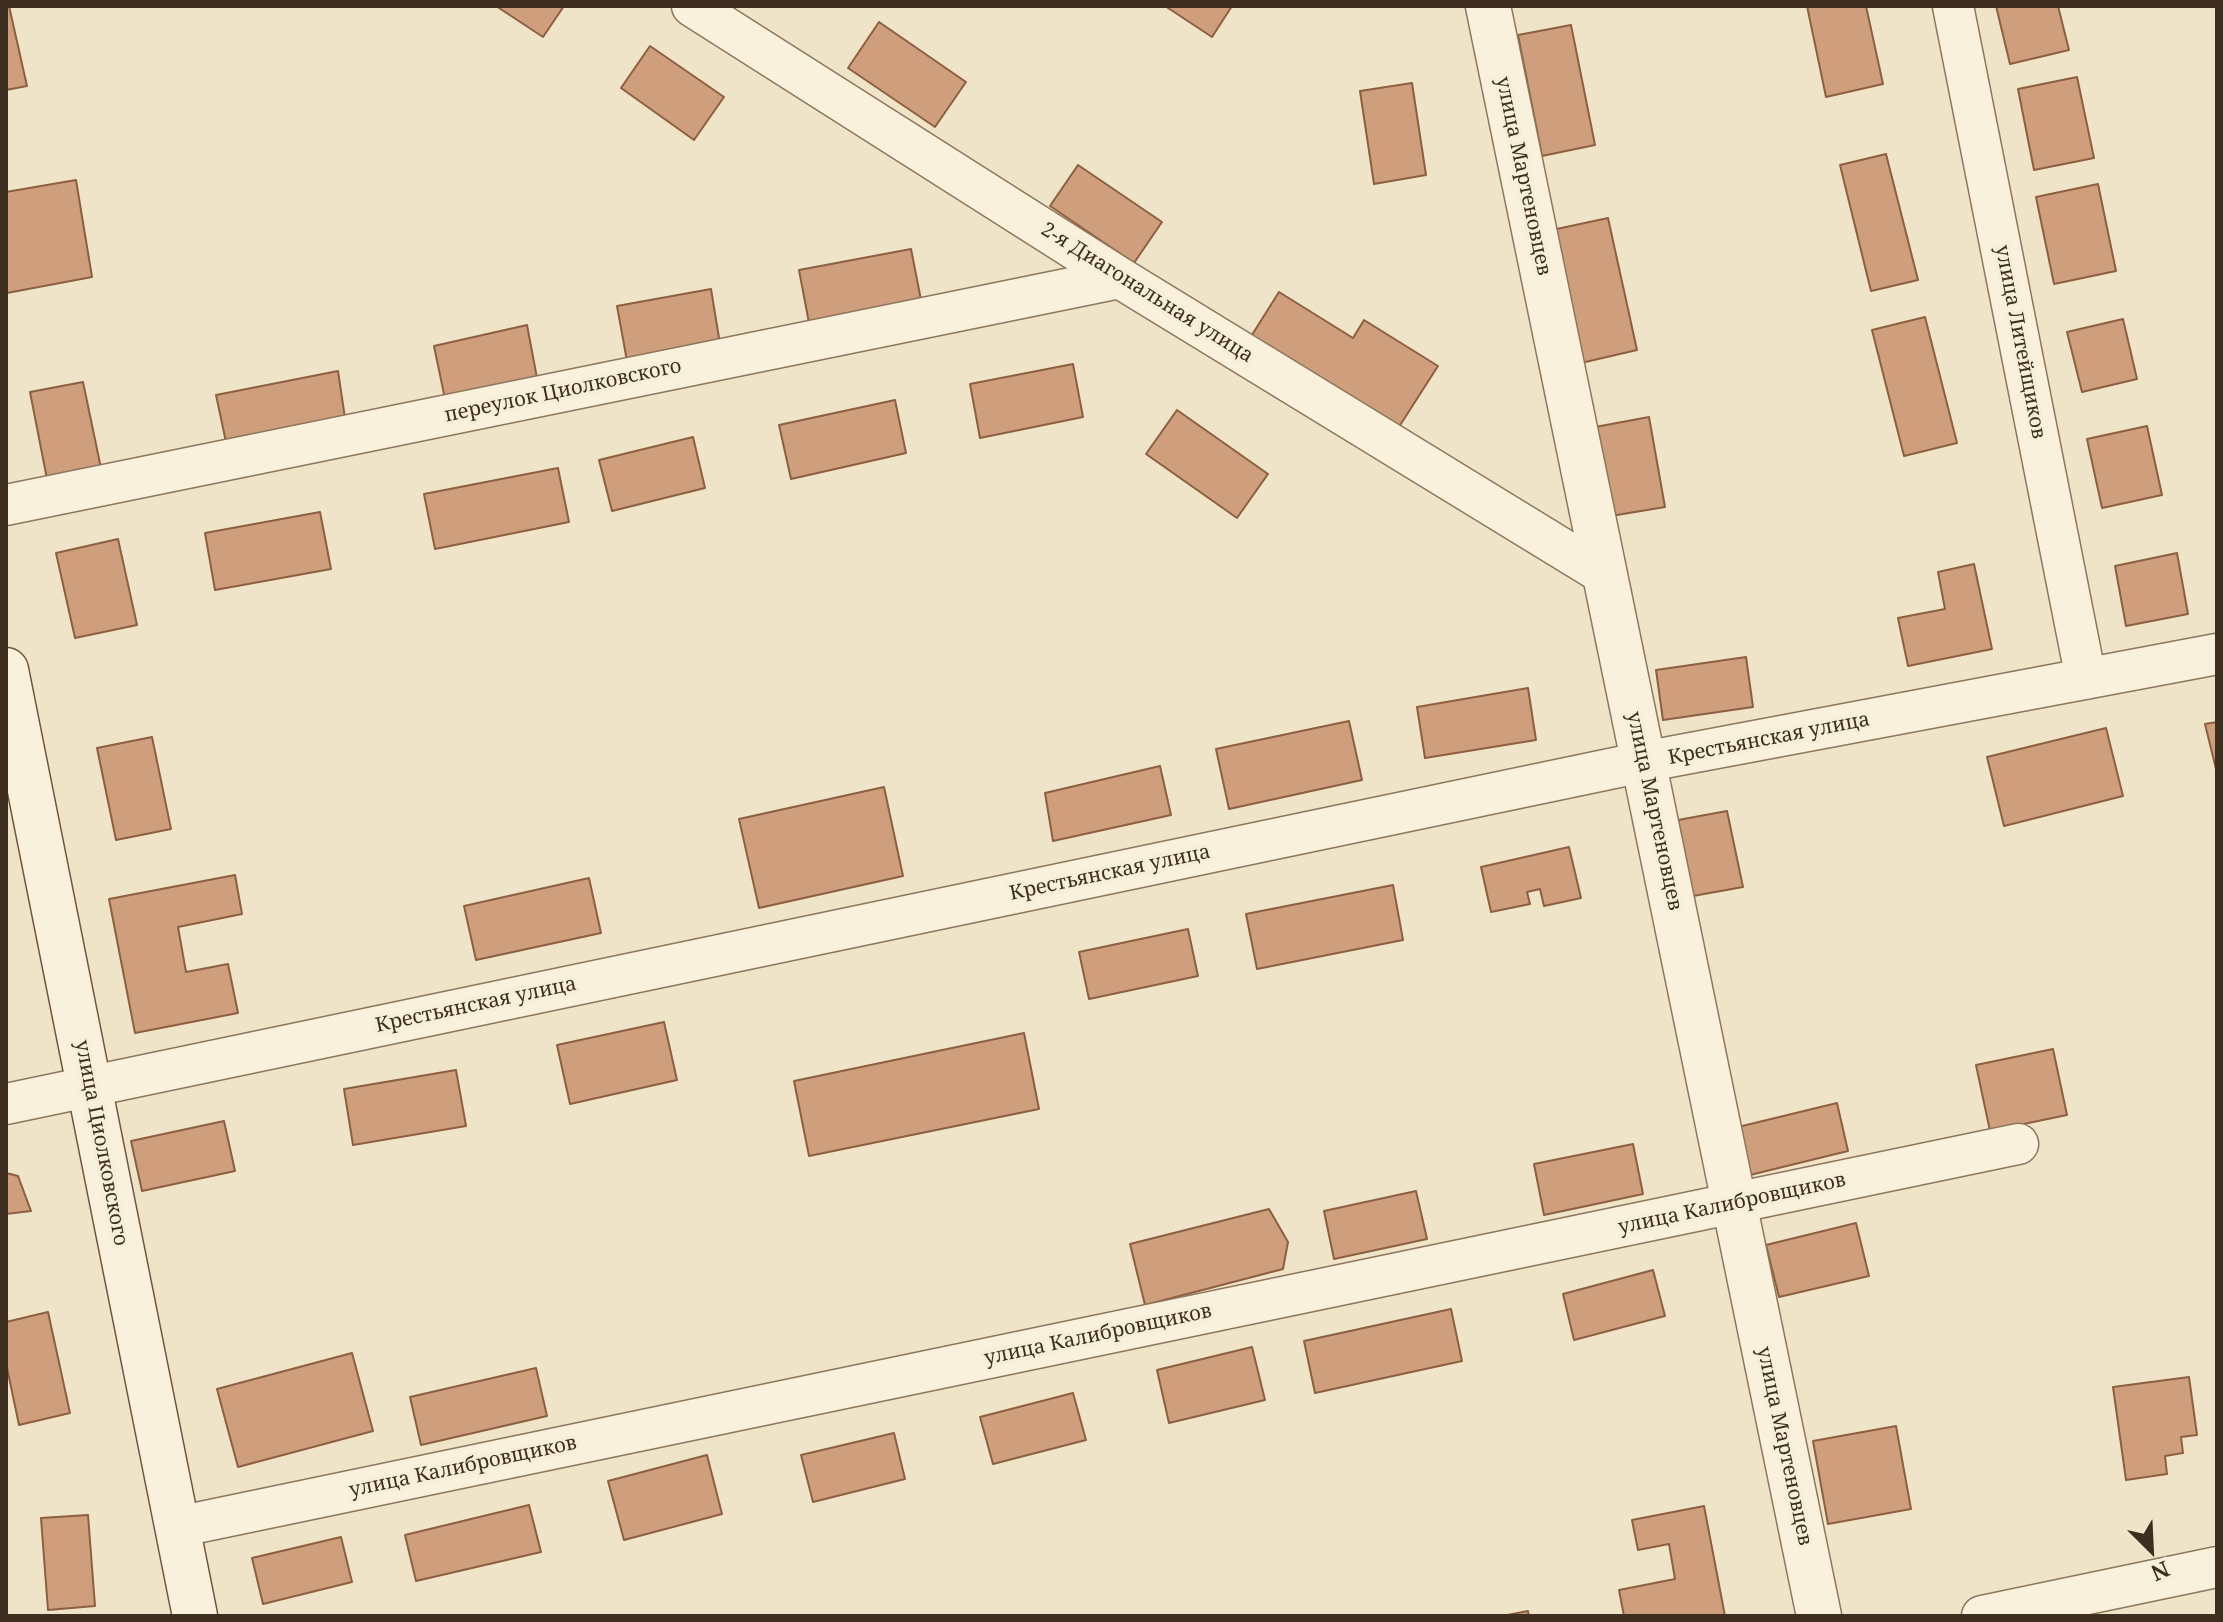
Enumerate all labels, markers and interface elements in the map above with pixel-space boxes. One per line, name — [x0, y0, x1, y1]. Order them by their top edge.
street label: улица Мартеновцев — [1490, 74, 1556, 278]
street label: 2-я Диагональная улица — [1036, 218, 1258, 368]
street label: улица Литейщиков — [1989, 243, 2051, 441]
street label: переулок Циолковского — [442, 354, 684, 428]
street label: Крестьянская улица — [1666, 708, 1872, 770]
street label: улица Мартеновцев — [1621, 709, 1687, 913]
street label: Крестьянская улица — [1007, 840, 1213, 906]
street label: Крестьянская улица — [373, 972, 579, 1038]
street label: улица Циолковского — [69, 1038, 133, 1248]
street label: улица Калибровщиков — [1616, 1168, 1848, 1240]
street label: улица Калибровщиков — [982, 1299, 1214, 1371]
street label: улица Мартеновцев — [1751, 1344, 1817, 1548]
street label: улица Калибровщиков — [347, 1431, 579, 1503]
north arrow — [2111, 1510, 2191, 1590]
text: N — [2147, 1555, 2175, 1589]

